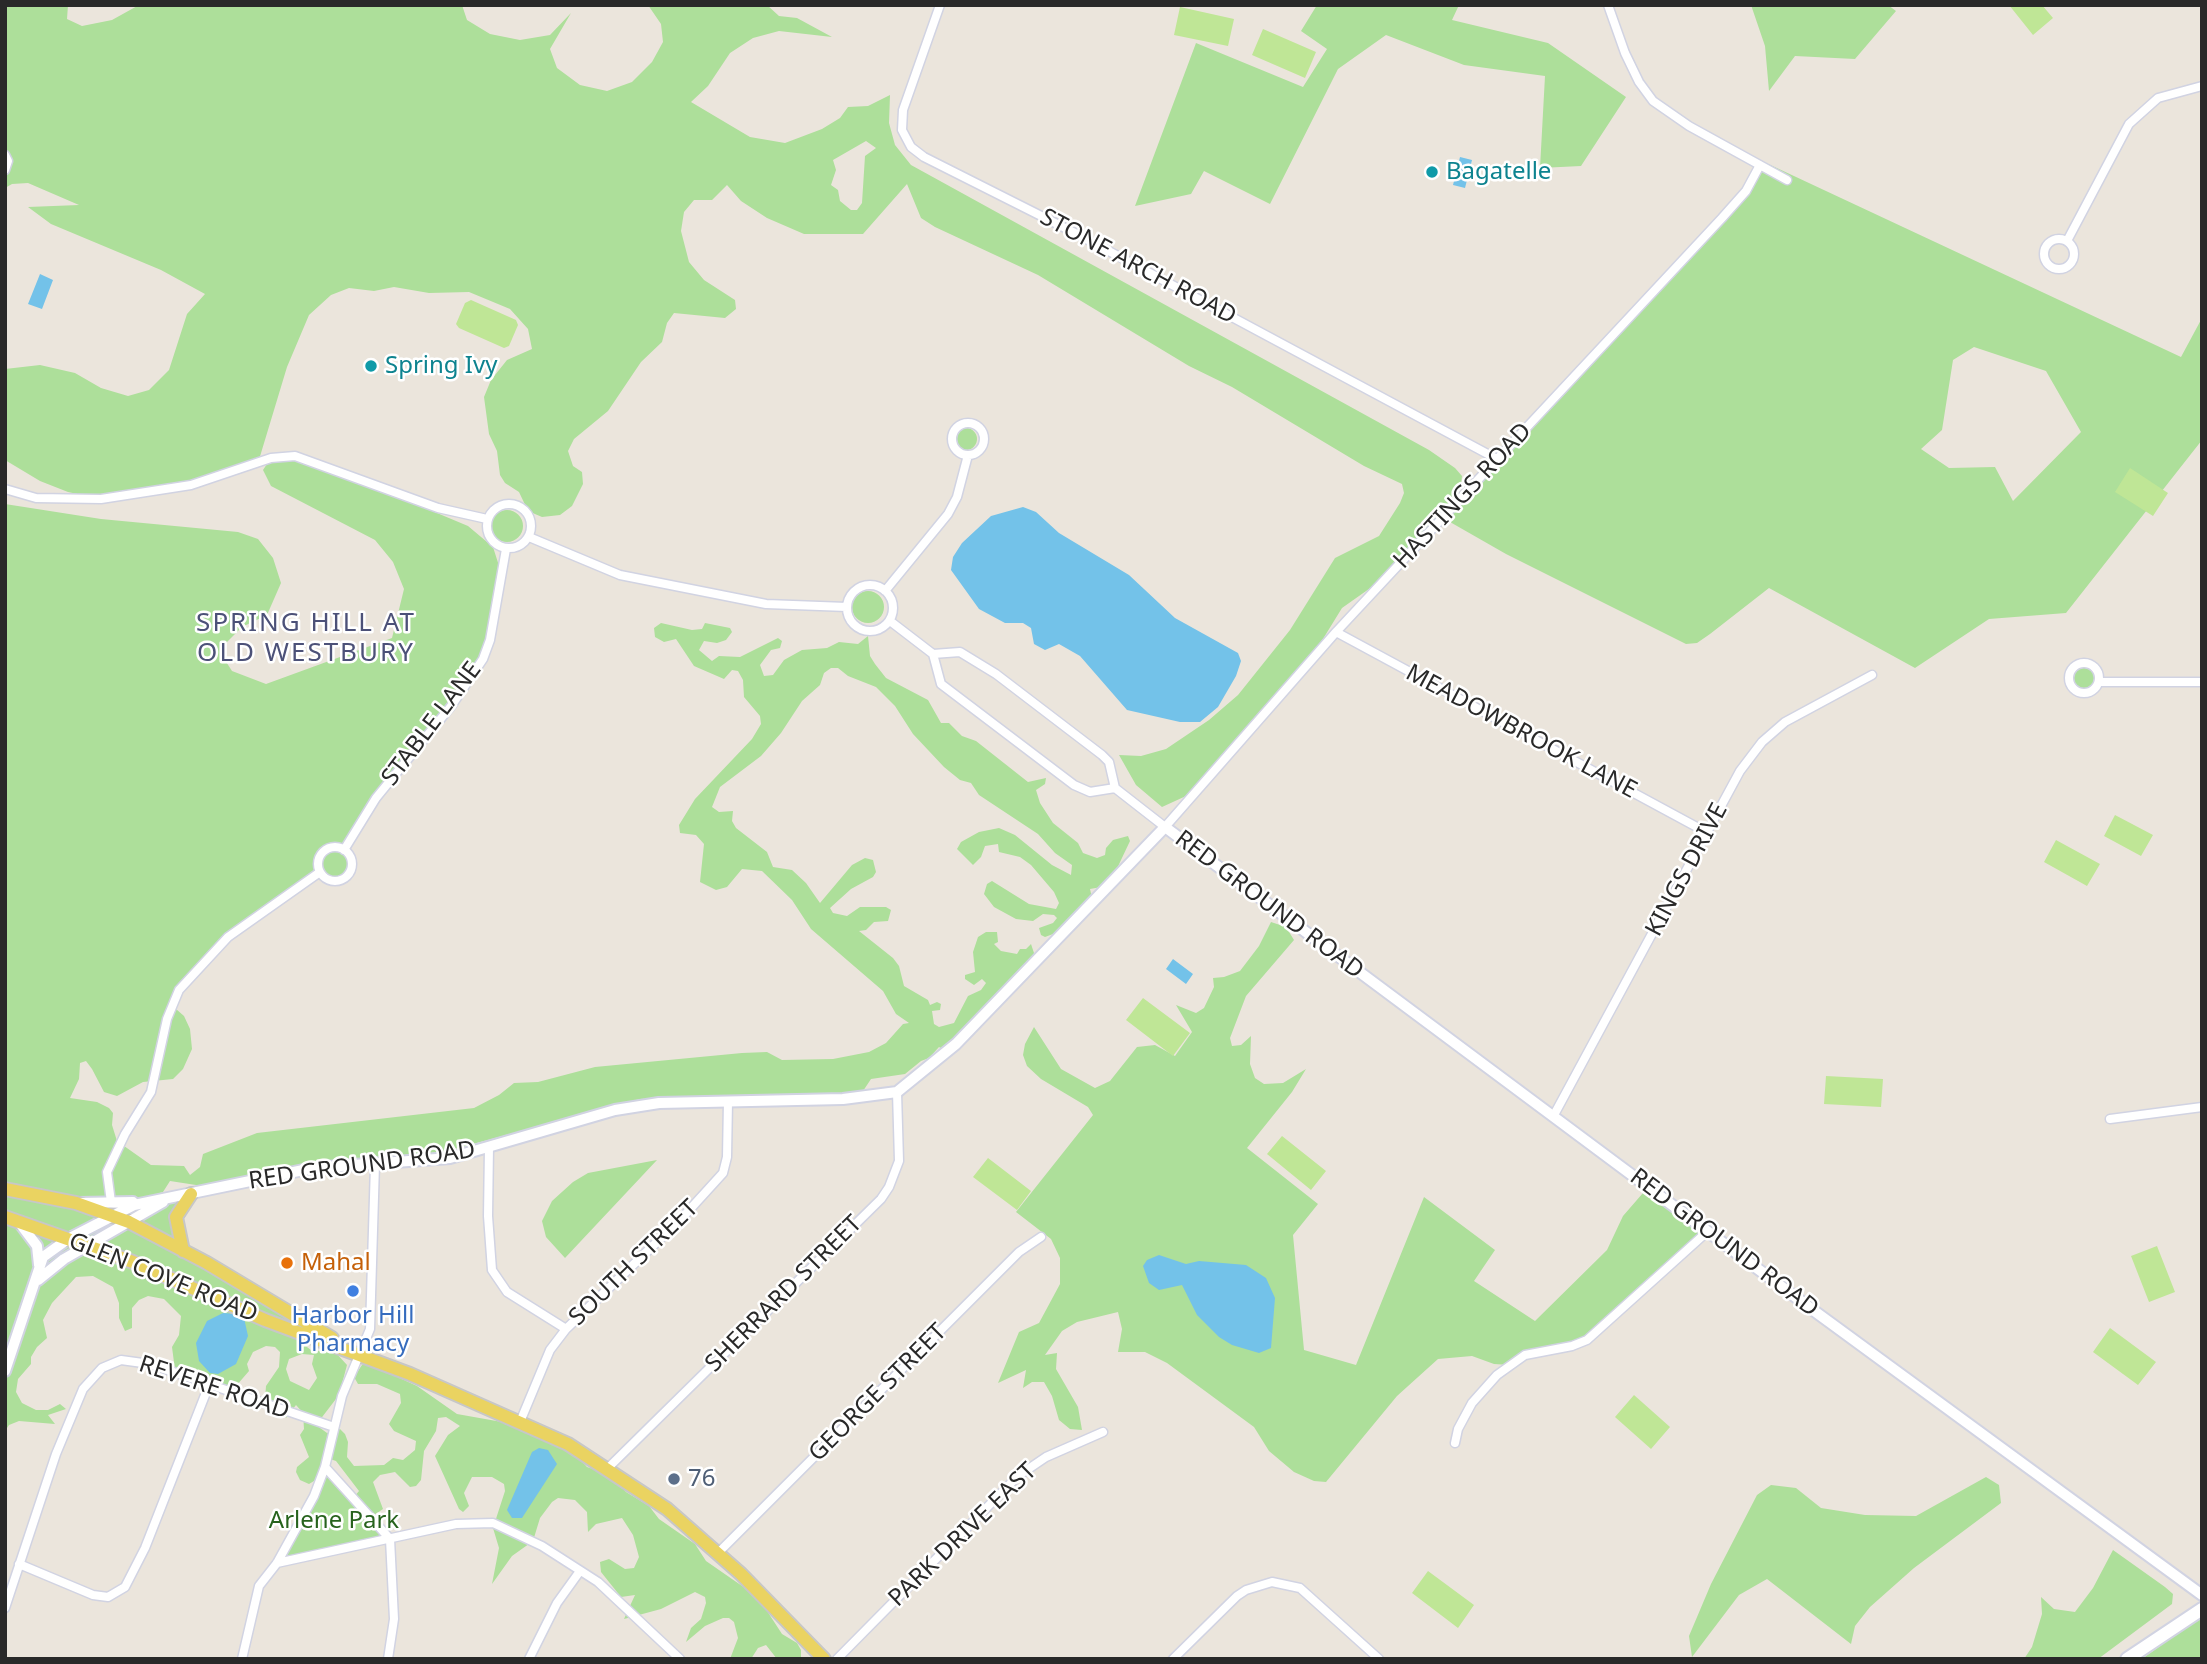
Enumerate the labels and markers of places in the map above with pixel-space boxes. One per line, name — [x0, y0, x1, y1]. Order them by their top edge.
place label: Bagatelle — [1446, 158, 1551, 186]
marker: Bagatelle — [1424, 164, 1440, 180]
place label: Spring Ivy — [385, 352, 497, 380]
marker: Spring Ivy — [363, 358, 379, 374]
place label: Mahal — [301, 1249, 371, 1277]
marker: Mahal — [279, 1255, 295, 1271]
marker: Harbor Hill Pharmacy — [345, 1283, 361, 1299]
place label: Harbor Hill Pharmacy — [292, 1302, 414, 1358]
place label: 76 — [688, 1465, 715, 1493]
marker: 76 — [666, 1471, 682, 1487]

